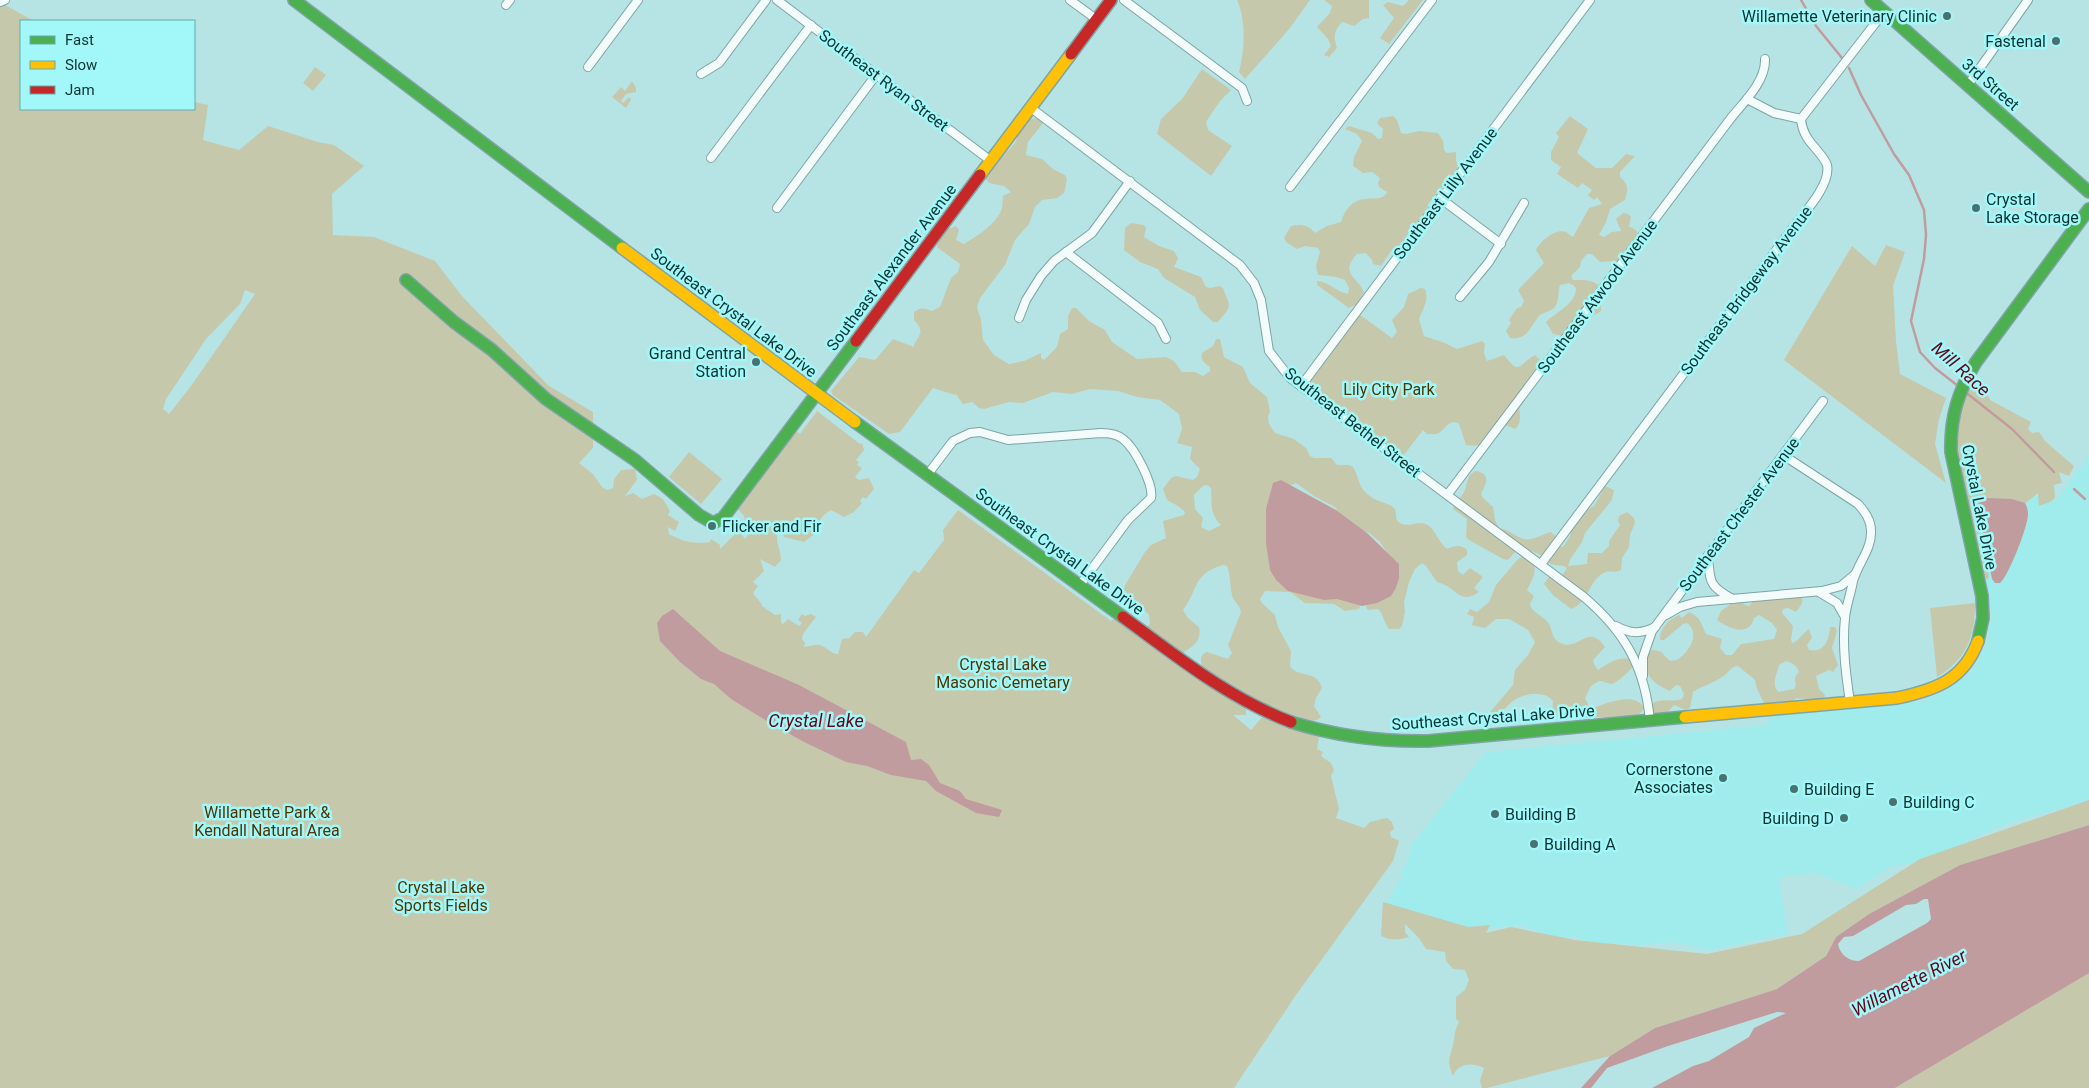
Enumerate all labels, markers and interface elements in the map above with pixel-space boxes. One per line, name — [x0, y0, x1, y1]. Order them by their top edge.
place label: Willamette Veterinary Clinic — [1742, 7, 1937, 26]
marker: Willamette Veterinary Clinic — [1941, 10, 1953, 22]
legend — [20, 20, 195, 110]
street label: Southeast Ryan Street — [815, 26, 952, 135]
text: Fast — [65, 31, 94, 49]
place label: Fastenal — [1985, 32, 2046, 51]
marker: Fastenal — [2050, 35, 2062, 47]
street label: 3rd Street — [1958, 54, 2023, 114]
text: Slow — [65, 56, 97, 74]
text: Jam — [65, 81, 95, 99]
street label: Southeast Lilly Avenue — [1390, 124, 1501, 263]
street label: Southeast Alexander Avenue — [823, 180, 960, 354]
place label: Crystal Lake Storage — [1986, 190, 2079, 227]
street label: Southeast Bridgeway Avenue — [1677, 202, 1816, 378]
marker: Crystal Lake Storage — [1970, 202, 1982, 214]
street label: Southeast Atwood Avenue — [1533, 216, 1661, 377]
street label: Southeast Crystal Lake Drive — [647, 244, 821, 381]
water label: Mill Race — [1928, 337, 1995, 400]
place label: Grand Central Station — [649, 344, 746, 381]
marker: Grand Central Station — [750, 356, 762, 368]
street label: Southeast Bethel Street — [1281, 363, 1424, 481]
park label: Lily City Park — [1343, 380, 1436, 399]
street label: Southeast Chester Avenue — [1675, 434, 1803, 595]
street label: Crystal Lake Drive — [1958, 443, 2001, 571]
street label: Southeast Crystal Lake Drive — [972, 484, 1148, 619]
place label: Flicker and Fir — [722, 517, 822, 536]
marker: Flicker and Fir — [706, 520, 718, 532]
park label: Crystal Lake Masonic Cemetary — [936, 655, 1070, 692]
street label: Southeast Crystal Lake Drive — [1391, 701, 1595, 734]
water label: Crystal Lake — [768, 710, 864, 731]
place label: Cornerstone Associates — [1626, 760, 1713, 797]
marker: Cornerstone Associates — [1717, 772, 1729, 784]
place label: Building E — [1804, 780, 1874, 799]
marker: Building E — [1788, 783, 1800, 795]
place label: Building C — [1903, 793, 1975, 812]
marker: Building C — [1887, 796, 1899, 808]
park label: Willamette Park & Kendall Natural Area — [194, 803, 340, 840]
place label: Building B — [1505, 805, 1576, 824]
marker: Building B — [1489, 808, 1501, 820]
place label: Building D — [1762, 809, 1834, 828]
marker: Building D — [1838, 812, 1850, 824]
place label: Building A — [1544, 835, 1616, 854]
marker: Building A — [1528, 838, 1540, 850]
park label: Crystal Lake Sports Fields — [394, 878, 488, 915]
water label: Willamette River — [1848, 944, 1971, 1020]

